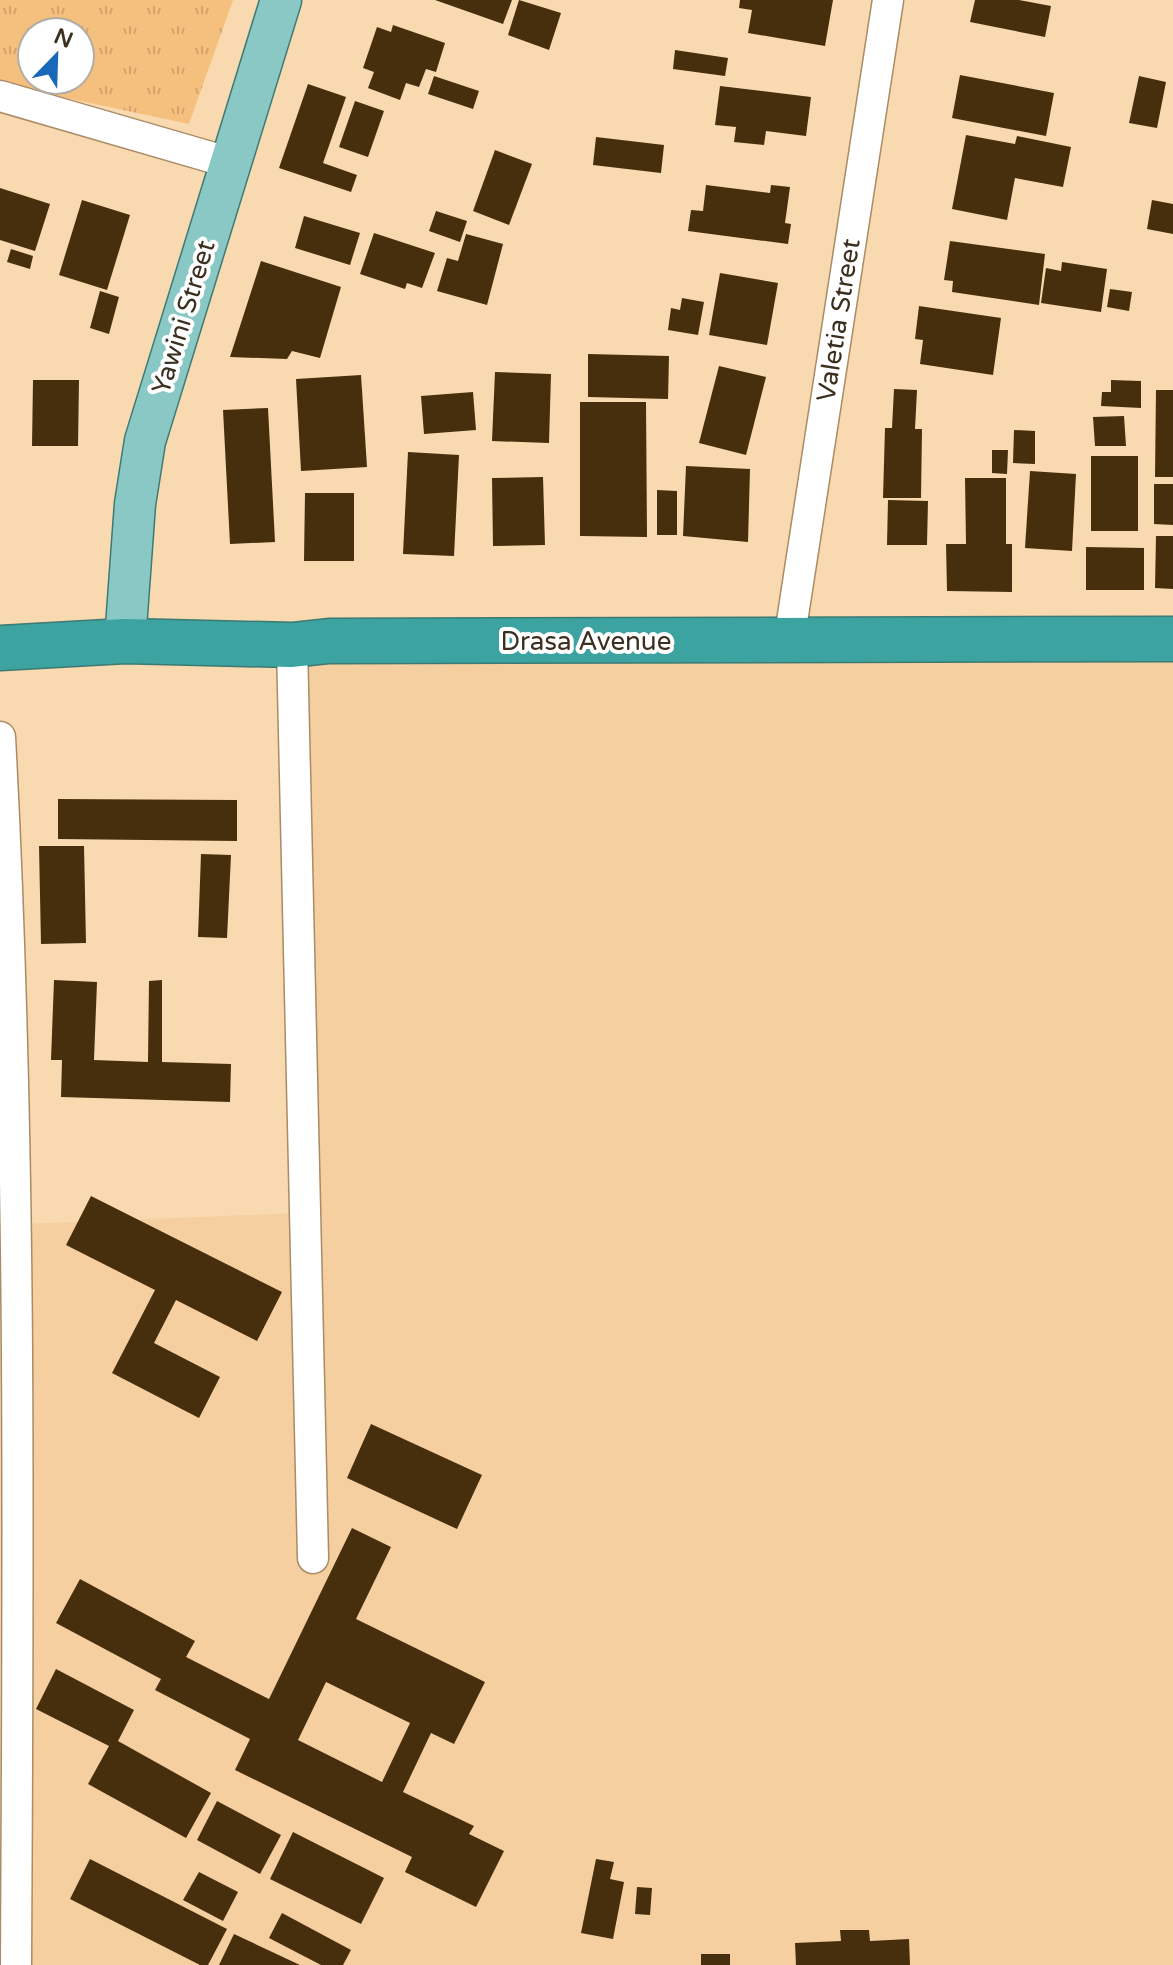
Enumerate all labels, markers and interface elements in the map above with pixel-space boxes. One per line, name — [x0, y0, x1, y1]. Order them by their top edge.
north arrow — [16, 16, 96, 96]
text: N — [50, 23, 77, 54]
street label: Yawini Street — [145, 236, 222, 398]
street label: Valetia Street — [810, 236, 867, 404]
street label: Drasa Avenue — [501, 626, 671, 657]

